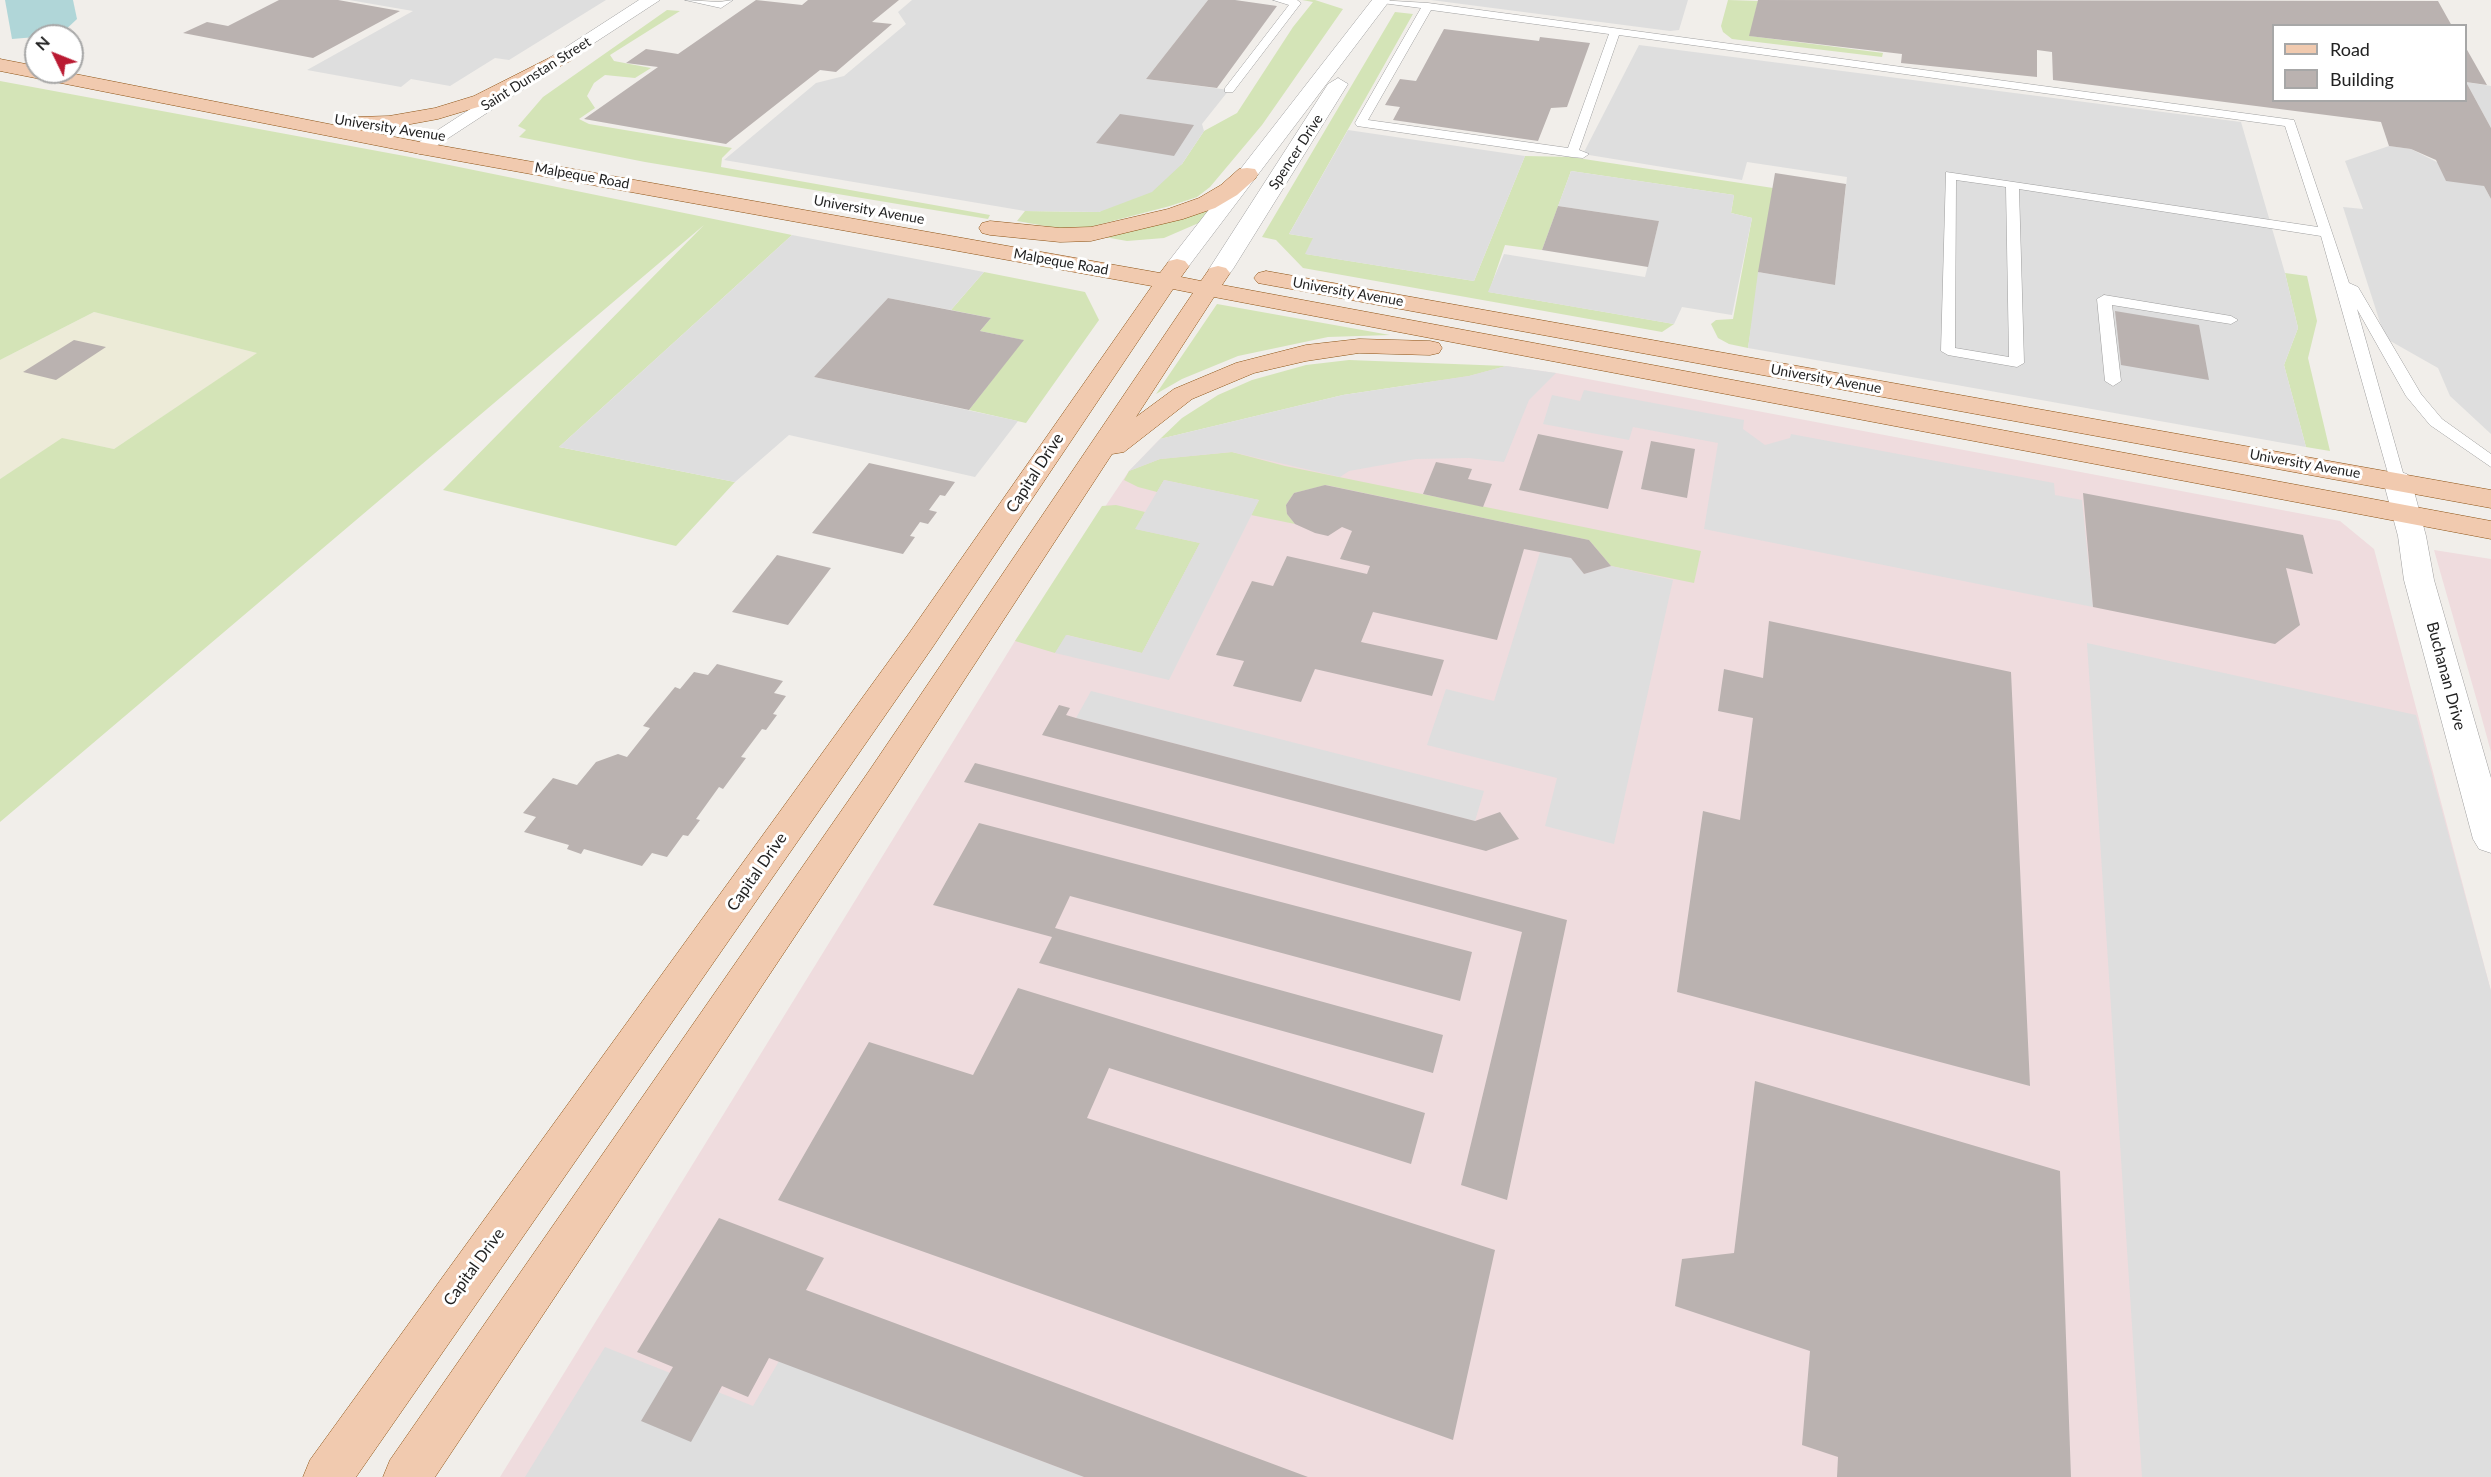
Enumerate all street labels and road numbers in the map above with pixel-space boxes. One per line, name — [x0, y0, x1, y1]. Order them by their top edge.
street label: Saint Dunstan Street — [478, 33, 594, 115]
street label: University Avenue — [333, 111, 447, 145]
street label: Spencer Drive — [1265, 111, 1327, 193]
street label: Malpeque Road — [533, 159, 631, 193]
street label: University Avenue — [812, 192, 926, 228]
street label: Malpeque Road — [1012, 245, 1110, 279]
street label: University Avenue — [1291, 274, 1405, 310]
street label: University Avenue — [1769, 361, 1883, 397]
street label: Capital Drive — [1002, 430, 1068, 516]
street label: University Avenue — [2248, 446, 2362, 482]
street label: Buchanan Drive — [2422, 620, 2470, 732]
street label: Capital Drive — [723, 829, 791, 915]
street label: Capital Drive — [439, 1224, 509, 1310]

